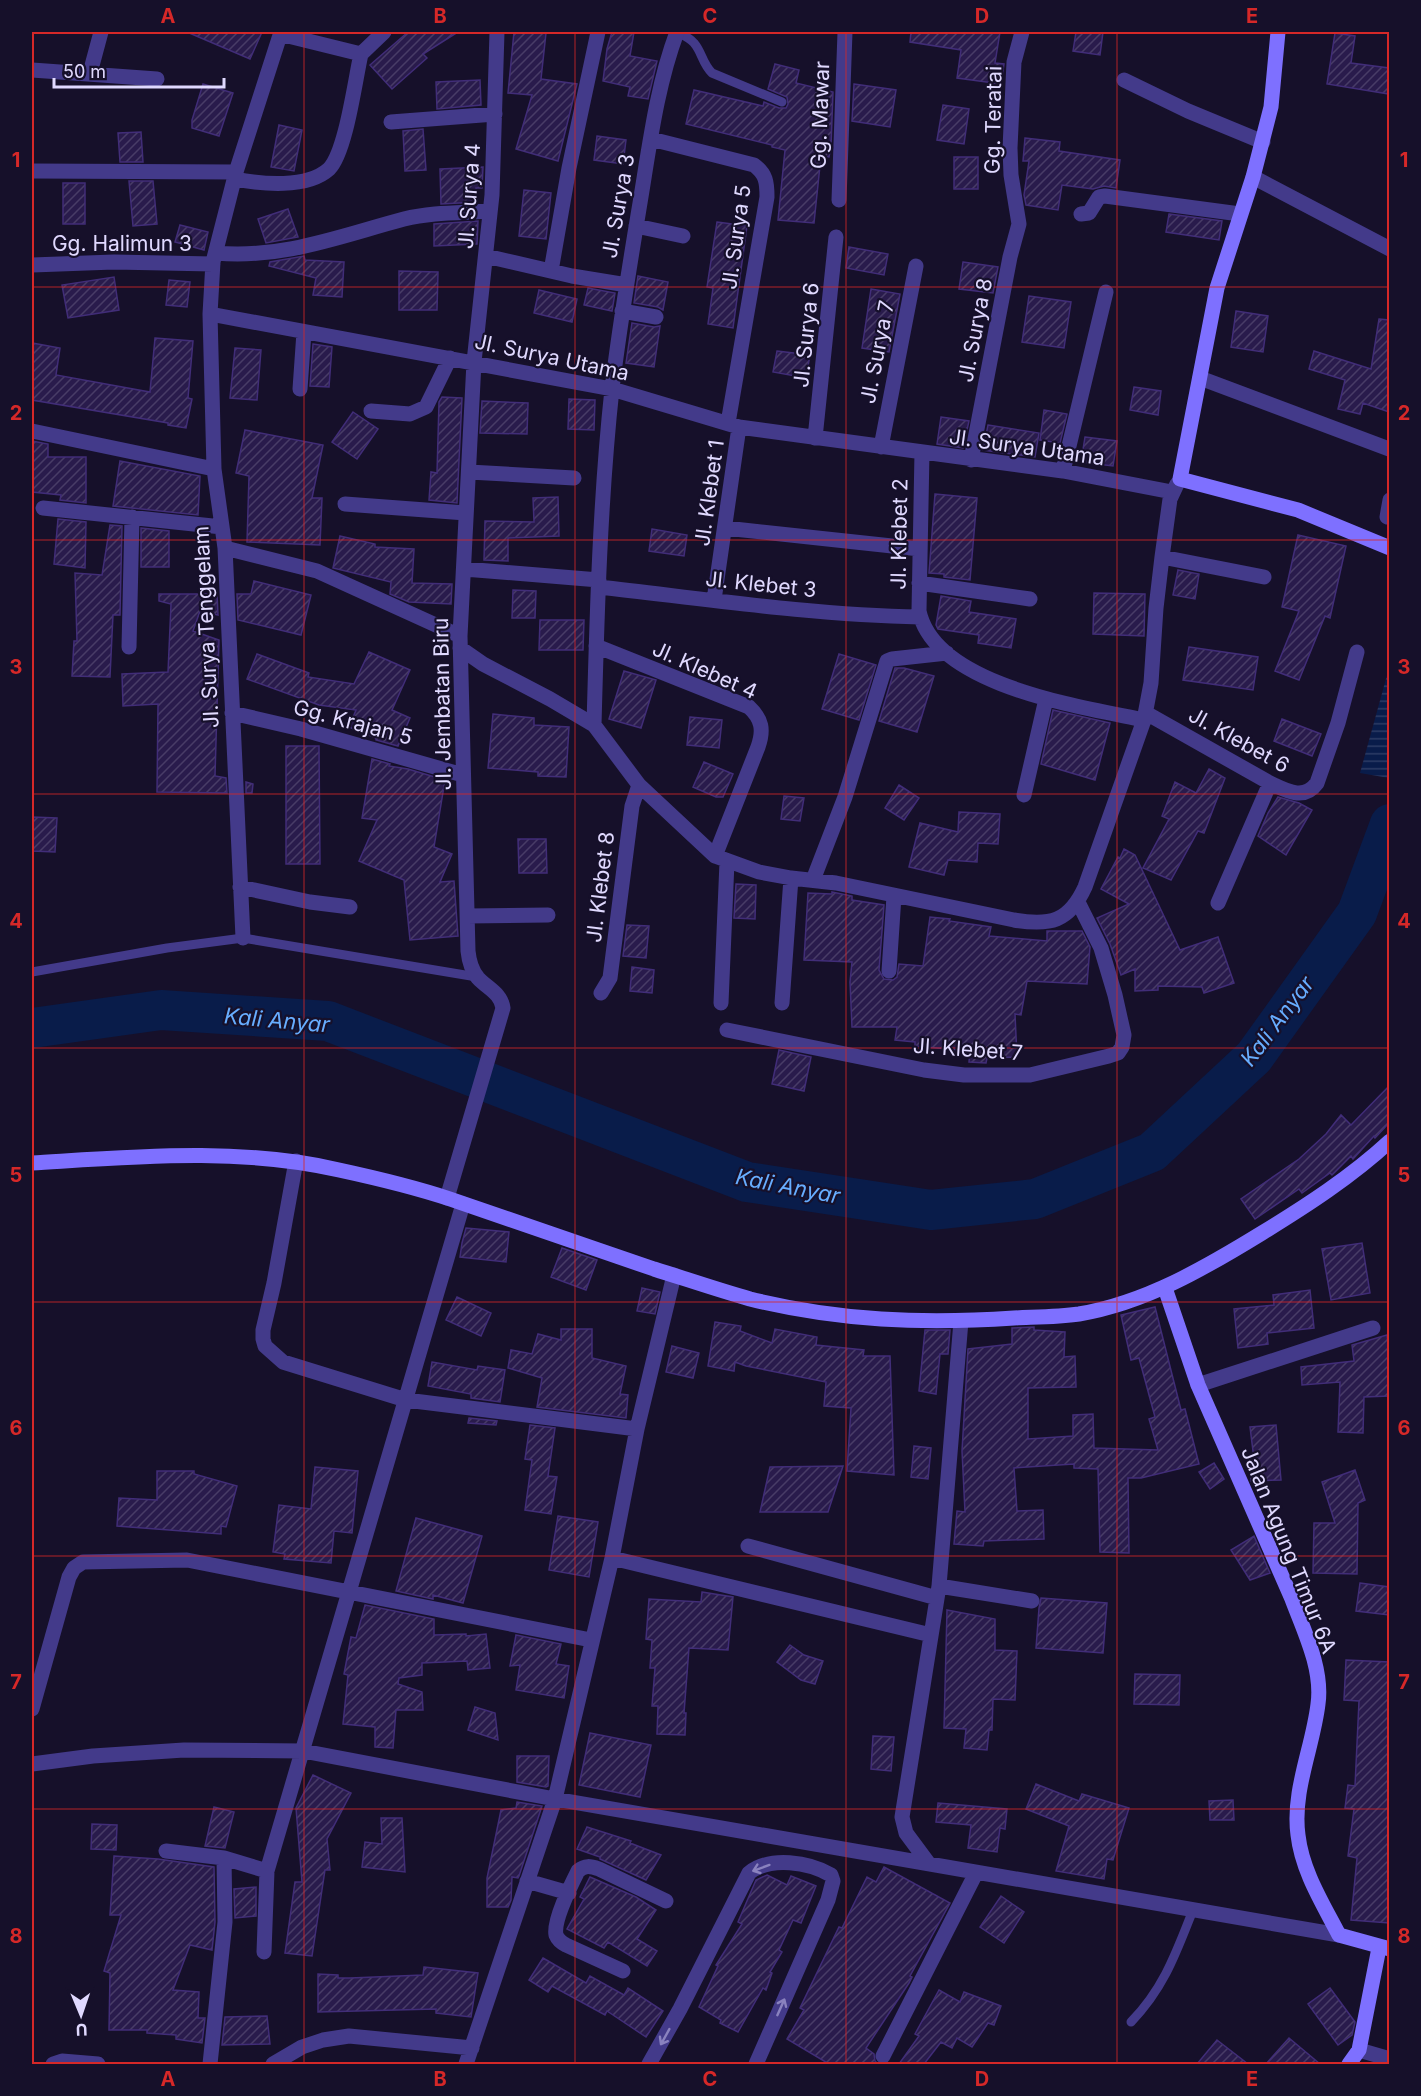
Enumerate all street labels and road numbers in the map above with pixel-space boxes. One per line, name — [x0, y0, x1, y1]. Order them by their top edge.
street label: Gg. Mawar — [806, 60, 834, 169]
street label: Gg. Teratai — [980, 66, 1006, 174]
street label: Jl. Surya 4 — [453, 142, 485, 250]
street label: Jl. Surya 3 — [597, 152, 639, 260]
street label: Jl. Surya 5 — [716, 183, 756, 291]
street label: Gg. Halimun 3 — [52, 231, 192, 256]
street label: Jl. Surya 8 — [953, 276, 997, 384]
street label: Jl. Surya 6 — [788, 281, 824, 389]
street label: Jl. Surya 7 — [855, 298, 899, 406]
street label: Jl. Surya Utama — [473, 328, 631, 386]
street label: Jl. Surya Utama — [947, 424, 1107, 470]
street label: Jl. Klebet 1 — [689, 438, 729, 548]
street label: Jl. Klebet 2 — [886, 478, 912, 590]
street label: Jl. Surya Tenggelam — [188, 525, 224, 729]
street label: Jl. Klebet 3 — [704, 566, 818, 602]
street label: Jl. Jembatan Biru — [428, 617, 456, 791]
street label: Jl. Klebet 4 — [649, 636, 761, 704]
street label: Gg. Krajan 5 — [291, 694, 415, 750]
street label: Jl. Klebet 6 — [1184, 702, 1294, 778]
street label: Jl. Klebet 8 — [581, 830, 619, 944]
street label: Jl. Klebet 7 — [912, 1033, 1024, 1065]
street label: Jalan Agung Timur 6A — [1236, 1443, 1342, 1657]

